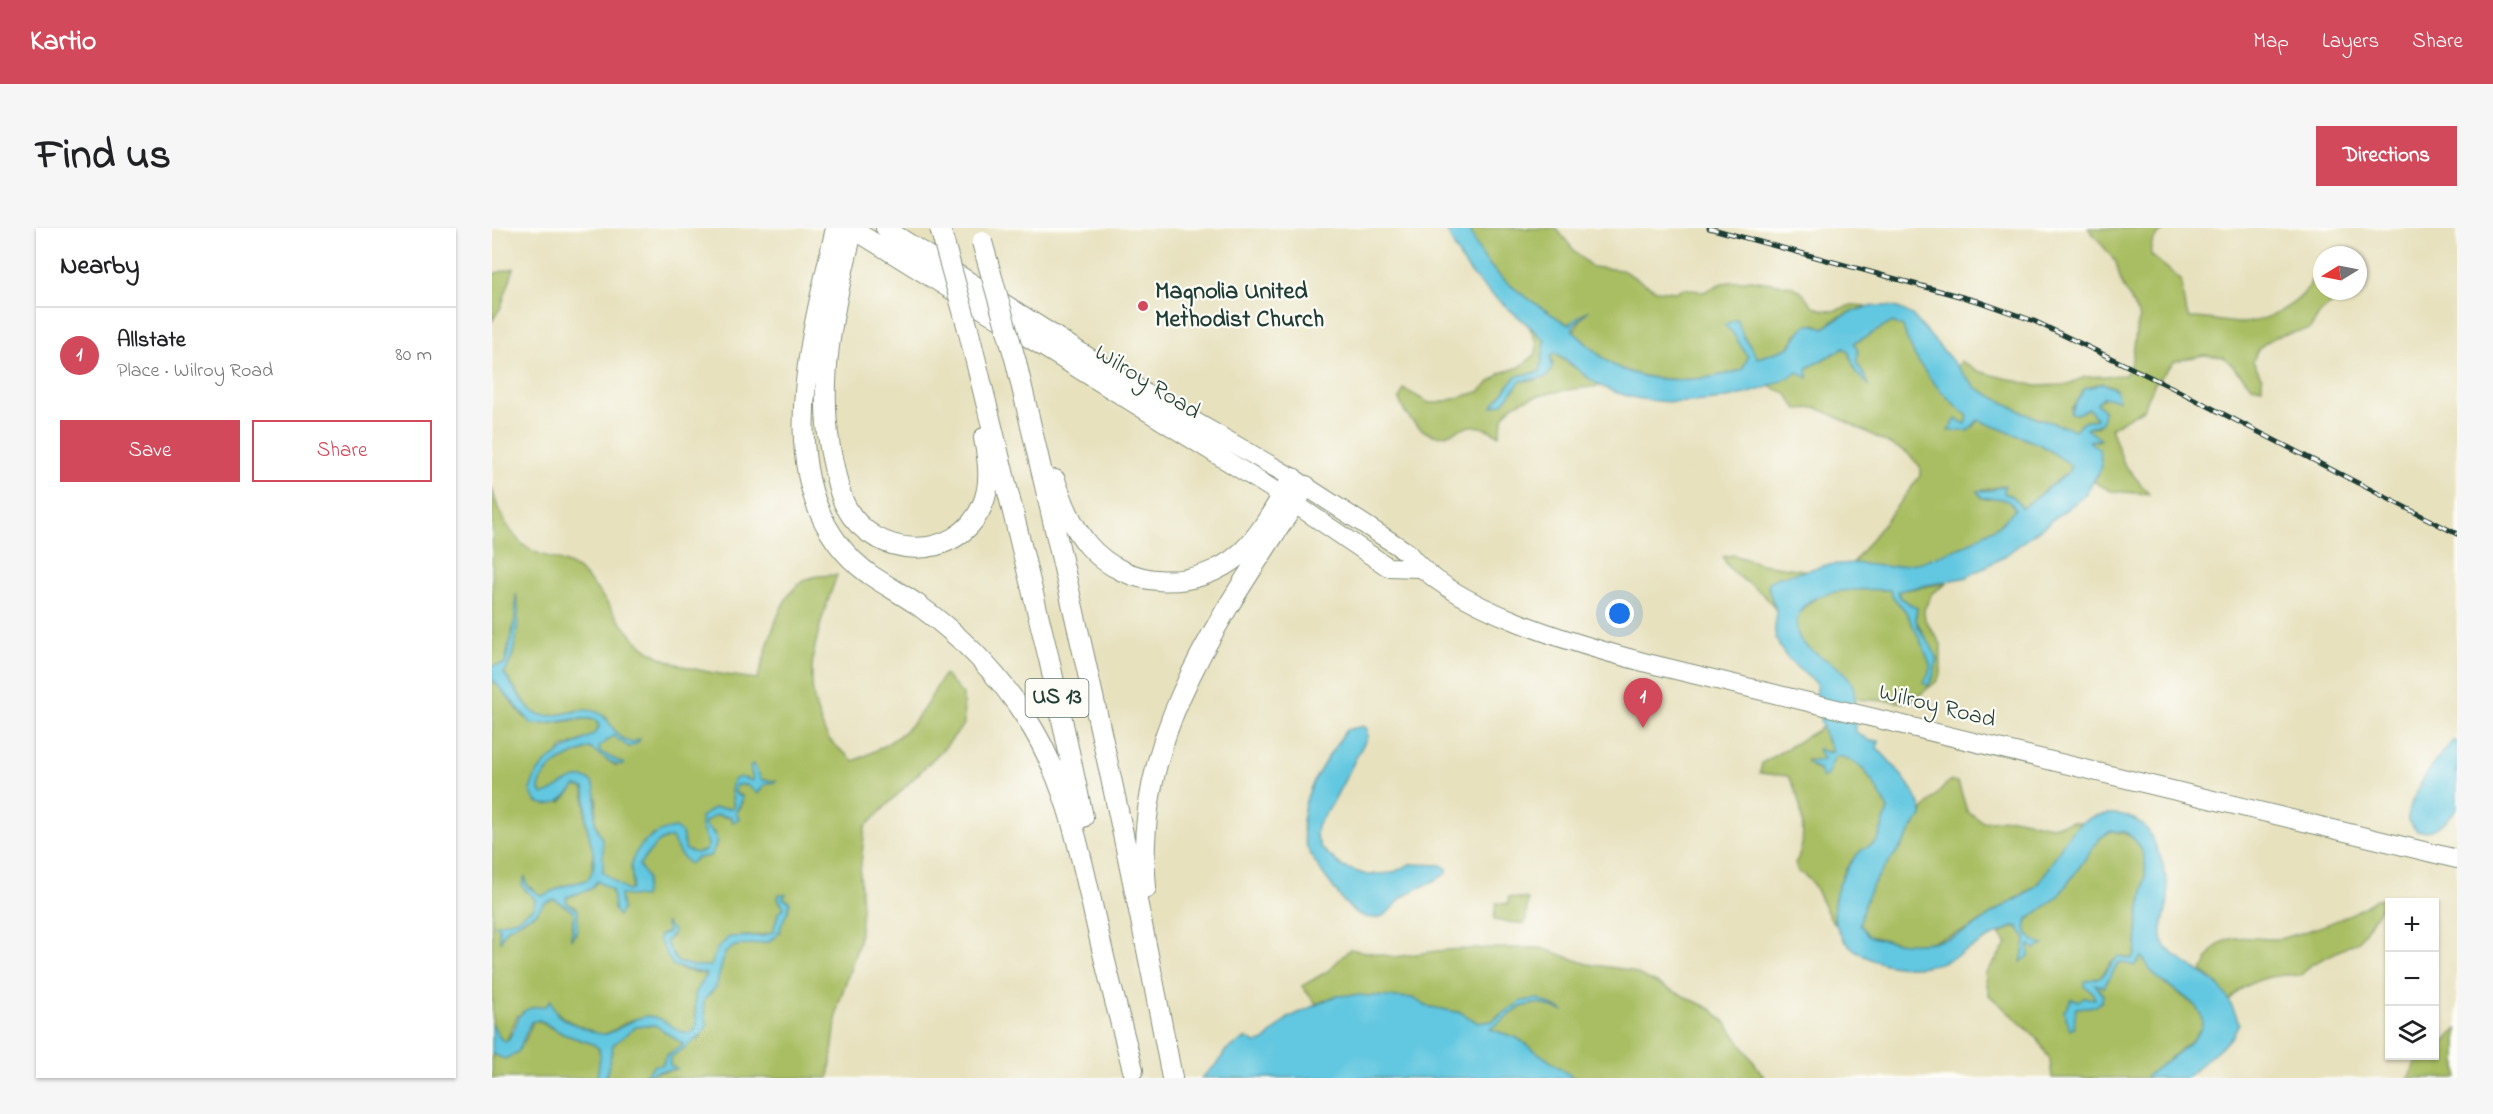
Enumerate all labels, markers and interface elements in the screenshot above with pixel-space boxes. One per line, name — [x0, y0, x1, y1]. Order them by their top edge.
text: Kartio — [30, 22, 96, 63]
text: Map — [2253, 27, 2289, 57]
text: Layers — [2322, 27, 2379, 57]
text: Share — [2412, 27, 2463, 57]
text: Find us — [36, 126, 171, 187]
button: Directions — [2316, 126, 2457, 186]
north arrow — [2313, 246, 2367, 300]
text: Nearby — [60, 248, 139, 286]
place label: Magnolia United Methodist Church — [1155, 275, 1324, 338]
marker: Magnolia United Methodist Church — [1136, 299, 1150, 313]
text: Allstate — [117, 325, 186, 357]
street label: Wilroy Road — [1086, 336, 1207, 431]
text: 1 — [76, 341, 83, 370]
text: 80 m — [395, 341, 432, 370]
text: Place · Wilroy Road — [117, 357, 273, 386]
button: Save — [60, 420, 240, 482]
button: Share — [252, 420, 432, 482]
your location — [1605, 599, 1634, 628]
street label: Wilroy Road — [1874, 676, 2000, 740]
pin: 1 — [1624, 678, 1662, 728]
road number: US 13 — [1026, 679, 1088, 717]
map controls — [2385, 898, 2439, 1060]
button: + — [2385, 898, 2439, 952]
button: − — [2385, 952, 2439, 1006]
button: layers — [2385, 1006, 2439, 1060]

